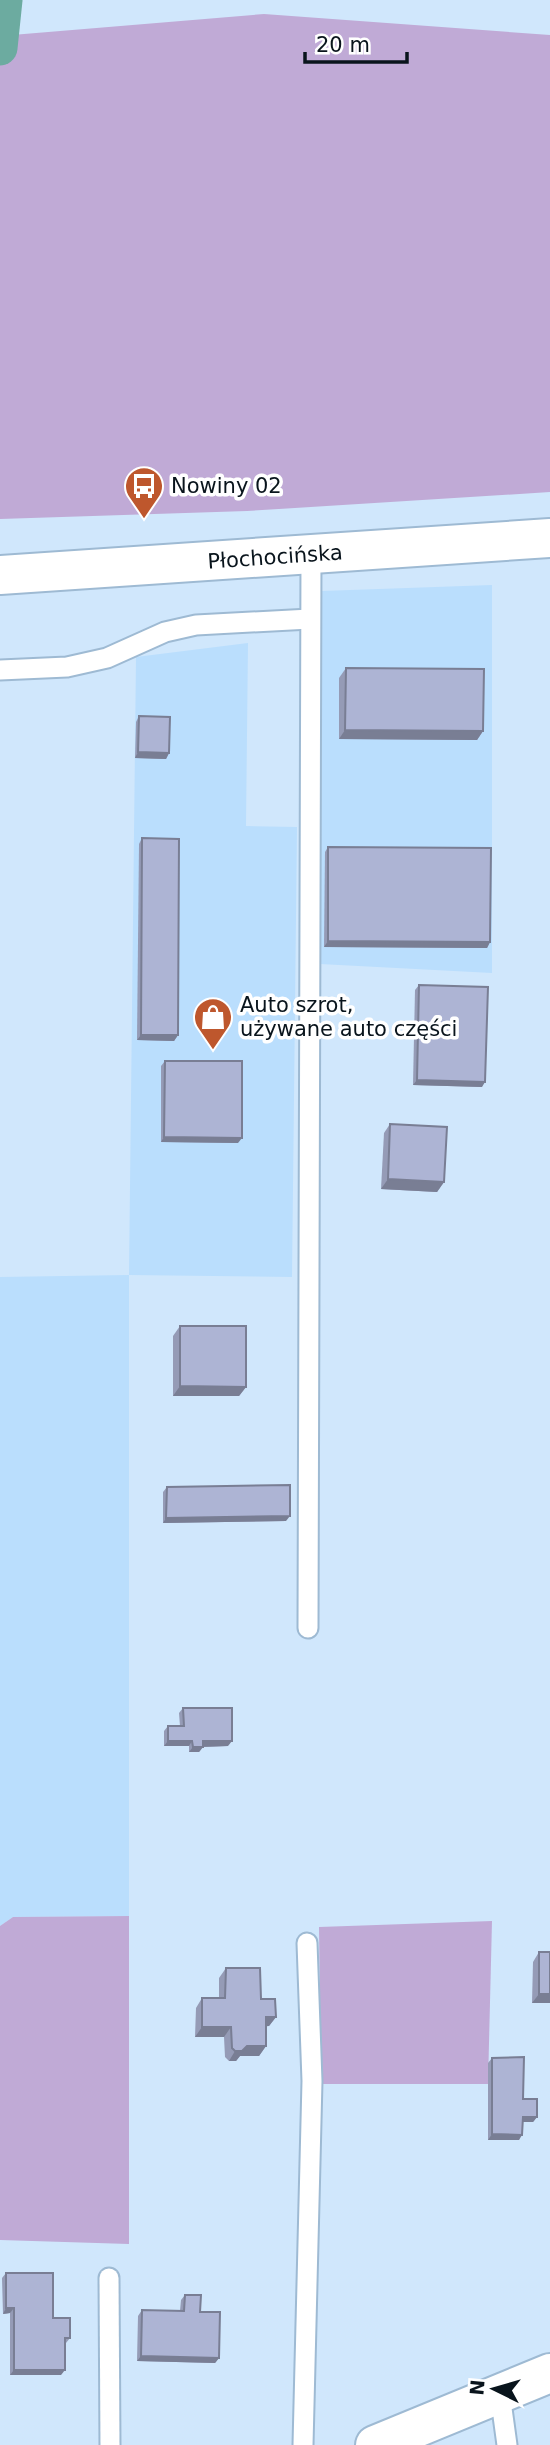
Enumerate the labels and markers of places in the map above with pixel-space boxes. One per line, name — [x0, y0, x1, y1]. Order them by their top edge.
bus stop icon: Nowiny 02 — [123, 465, 165, 520]
place label: Nowiny 02 — [171, 474, 282, 498]
place label: Auto szrot, używane auto części — [240, 993, 457, 1041]
shop icon: Auto szrot, używane auto części — [192, 996, 234, 1051]

